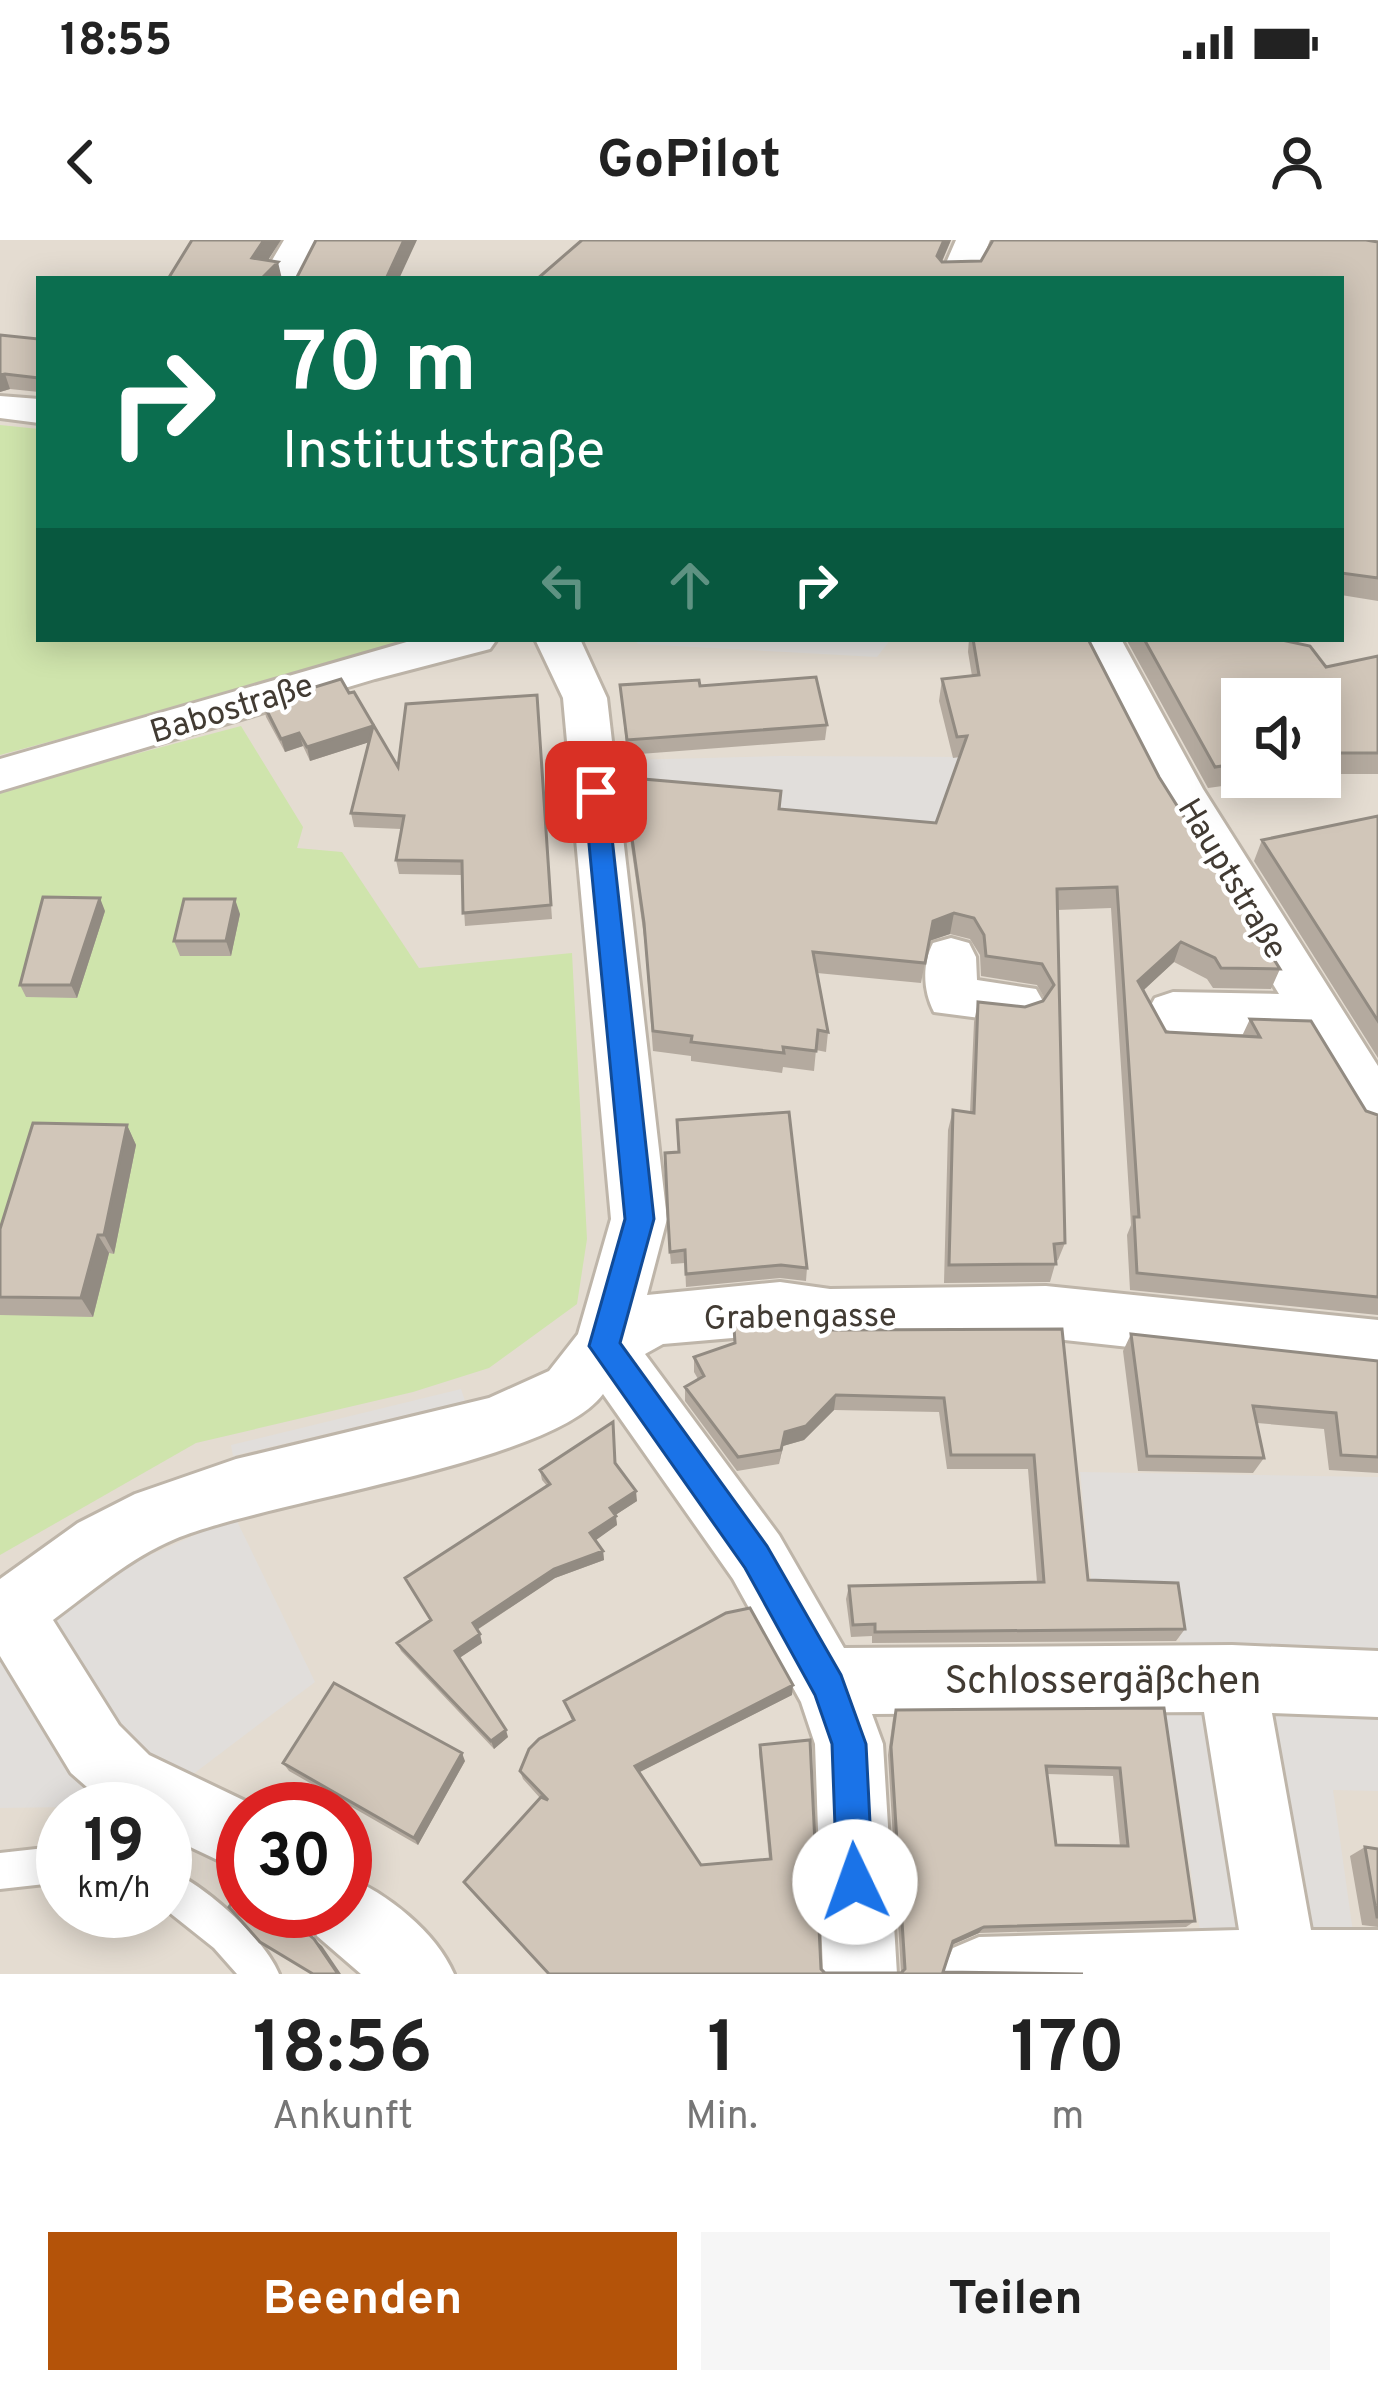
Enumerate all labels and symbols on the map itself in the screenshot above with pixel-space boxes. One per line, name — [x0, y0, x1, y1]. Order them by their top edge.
street label: Babostraße — [146, 666, 319, 756]
pin — [545, 741, 647, 843]
street label: Hauptstraße — [1166, 792, 1295, 968]
street label: Grabengasse — [703, 1296, 897, 1342]
street label: Schlossergäßchen — [945, 1659, 1261, 1708]
speed limit sign: 30 — [216, 1782, 372, 1938]
position arrow — [792, 1819, 918, 1945]

